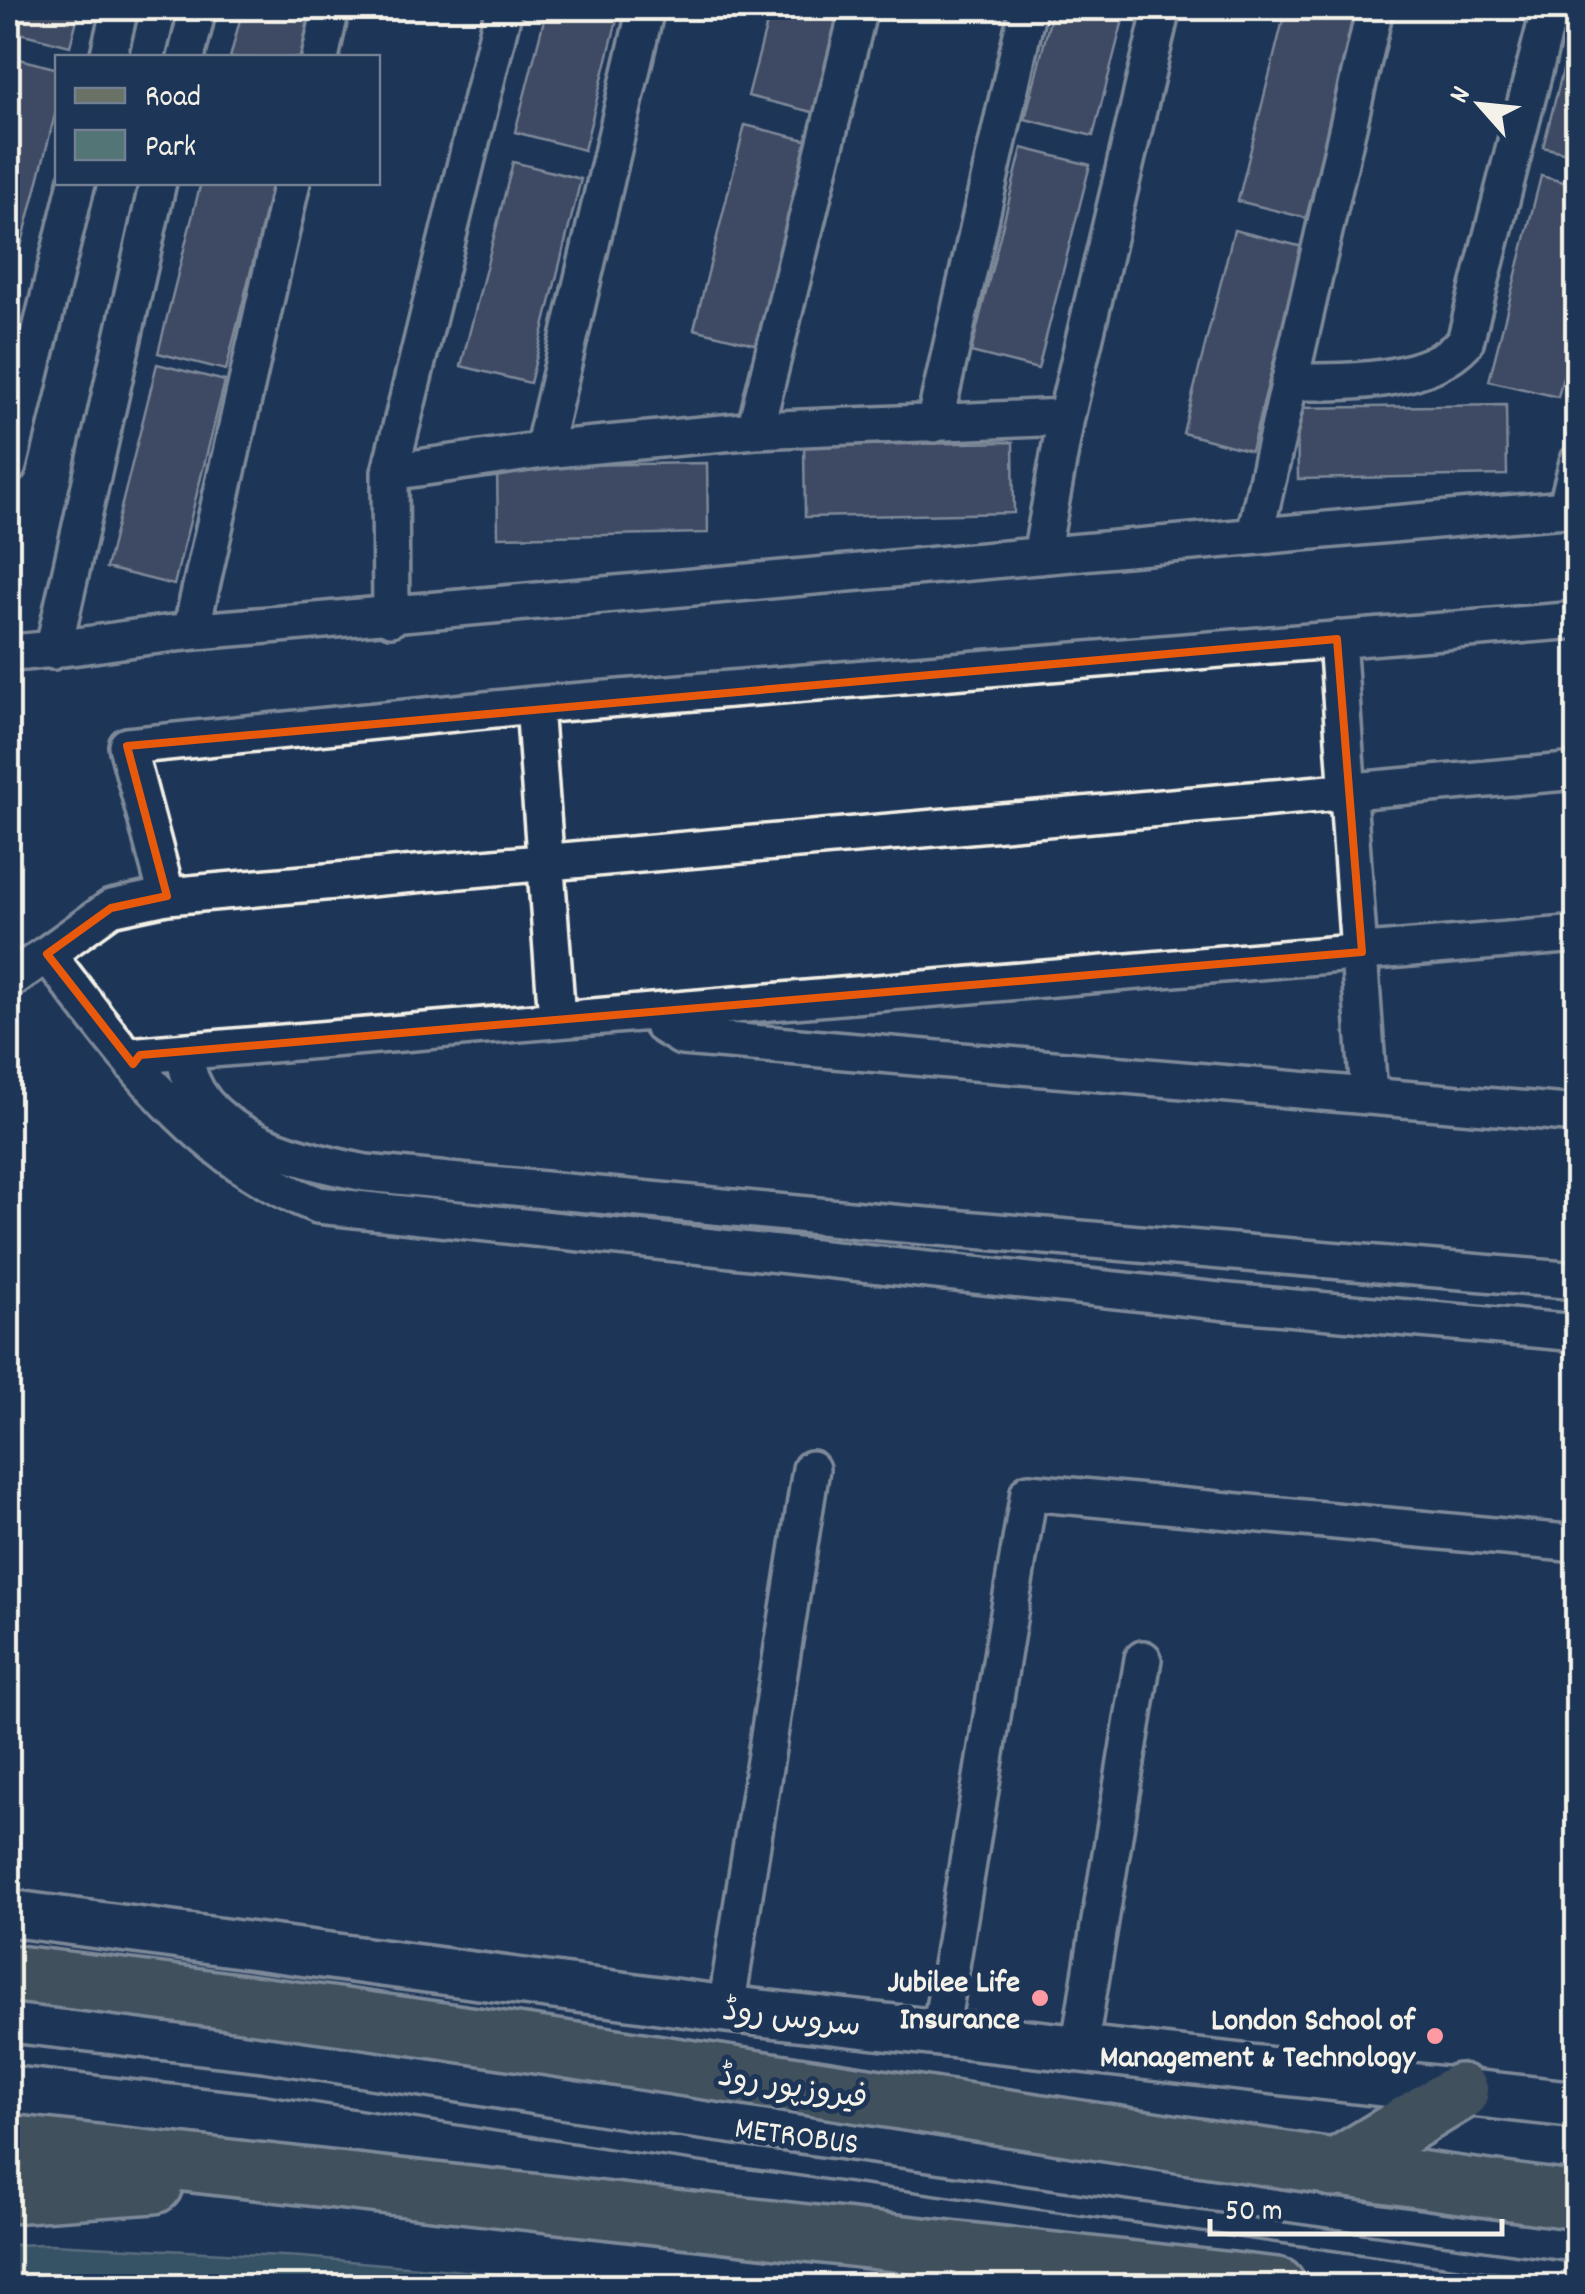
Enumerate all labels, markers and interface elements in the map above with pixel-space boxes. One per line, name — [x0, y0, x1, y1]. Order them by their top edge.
legend — [55, 55, 380, 185]
north arrow — [1430, 55, 1530, 155]
text: Road — [145, 78, 201, 121]
text: N — [1441, 81, 1483, 111]
text: Park — [145, 128, 196, 171]
place label: Jubilee Life Insurance — [887, 1962, 1020, 2045]
marker: Jubilee Life Insurance — [1029, 1987, 1051, 2009]
street label: سروس روڈ — [720, 1990, 863, 2052]
place label: London School of Management & Technology — [1100, 2000, 1417, 2083]
marker: London School of Management & Technology — [1424, 2025, 1446, 2047]
street label: فیروزپور روڈ — [714, 2055, 870, 2124]
street label: METROBUS — [731, 2107, 861, 2170]
scale bar — [1210, 2174, 1502, 2236]
text: 50 m — [1225, 2192, 1283, 2235]

